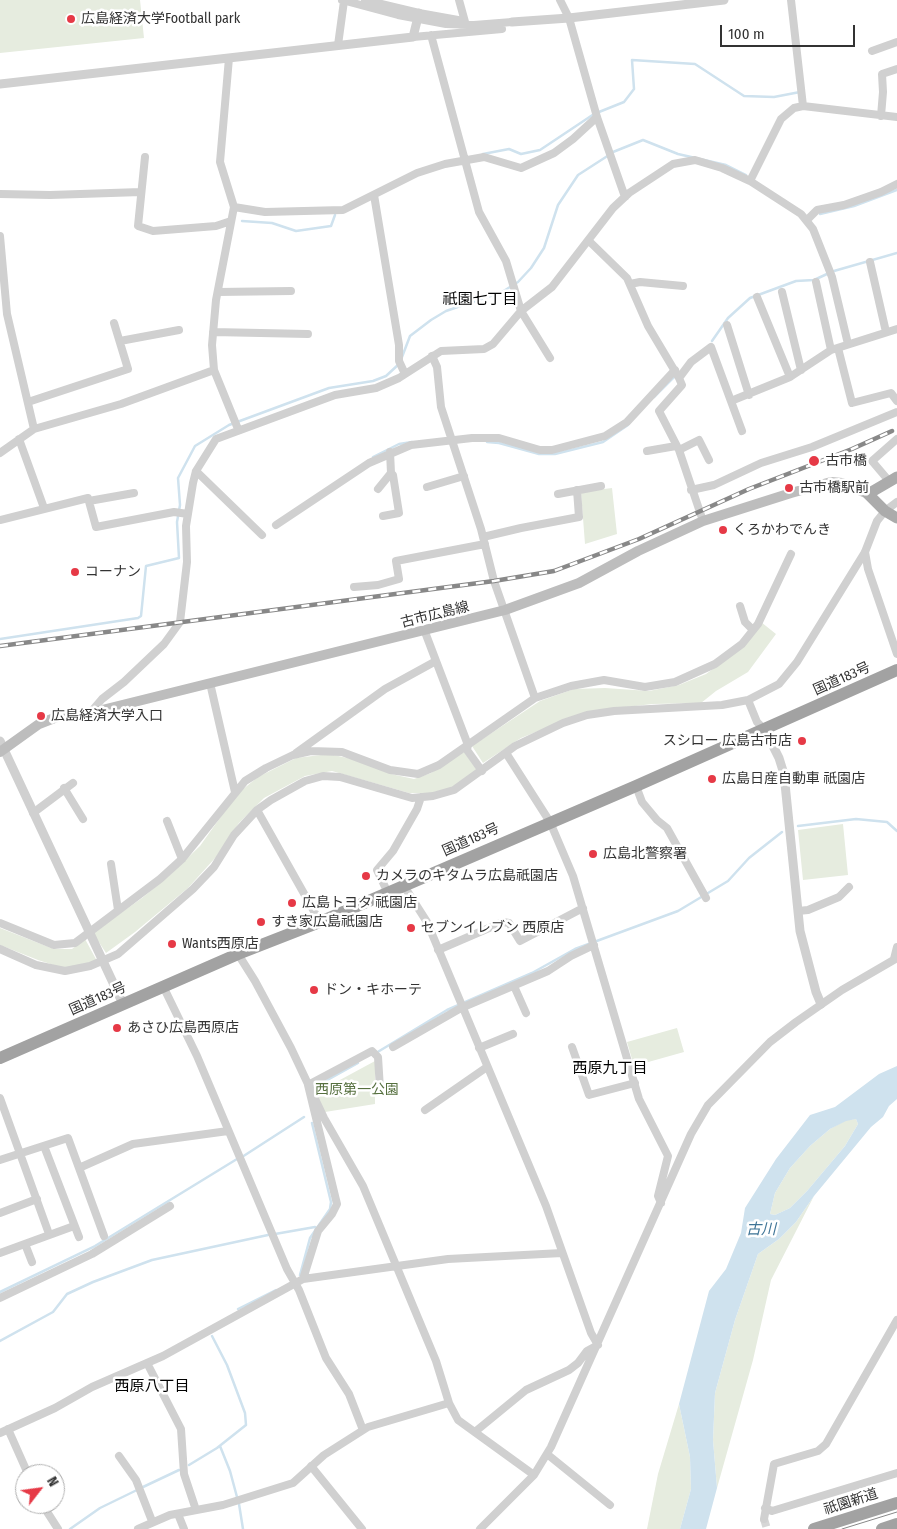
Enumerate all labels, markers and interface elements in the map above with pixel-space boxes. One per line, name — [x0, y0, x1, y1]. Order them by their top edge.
place label: 広島経済大学Football park — [81, 11, 240, 27]
marker: 広島経済大学Football park — [65, 13, 77, 25]
scale bar — [722, 15, 857, 47]
text: 100 m — [728, 25, 765, 43]
district label: 祇園七丁目 — [443, 291, 517, 309]
place label: 古市橋 — [825, 453, 867, 469]
marker: 古市橋 — [807, 454, 821, 468]
place label: 古市橋駅前 — [799, 480, 869, 496]
marker: 古市橋駅前 — [783, 482, 795, 494]
place label: くろかわでんき — [733, 522, 831, 538]
marker: くろかわでんき — [717, 524, 729, 536]
place label: コーナン — [85, 564, 141, 580]
marker: コーナン — [69, 566, 81, 578]
street label: 古市広島線 — [399, 598, 471, 632]
street label: 国道183号 — [811, 659, 873, 699]
place label: 広島経済大学入口 — [51, 708, 163, 724]
marker: 広島経済大学入口 — [35, 710, 47, 722]
place label: スシロー 広島古市店 — [663, 733, 792, 749]
marker: スシロー 広島古市店 — [796, 735, 808, 747]
place label: 広島日産自動車 祇園店 — [722, 771, 865, 787]
marker: 広島日産自動車 祇園店 — [706, 773, 718, 785]
street label: 国道183号 — [440, 820, 502, 860]
place label: 広島北警察署 — [603, 846, 687, 862]
marker: 広島北警察署 — [587, 848, 599, 860]
place label: カメラのキタムラ広島祇園店 — [376, 868, 558, 884]
marker: カメラのキタムラ広島祇園店 — [360, 870, 372, 882]
place label: 広島トヨタ 祇園店 — [302, 895, 417, 911]
marker: 広島トヨタ 祇園店 — [286, 897, 298, 909]
place label: すき家広島祇園店 — [271, 914, 383, 930]
marker: すき家広島祇園店 — [255, 916, 267, 928]
place label: セブンイレブン 西原店 — [421, 920, 564, 936]
marker: セブンイレブン 西原店 — [405, 922, 417, 934]
place label: Wants西原店 — [182, 936, 259, 952]
marker: Wants西原店 — [166, 938, 178, 950]
street label: 国道183号 — [67, 979, 129, 1019]
place label: ドン・キホーテ — [324, 982, 422, 998]
marker: ドン・キホーテ — [308, 984, 320, 996]
place label: あさひ広島西原店 — [127, 1020, 239, 1036]
marker: あさひ広島西原店 — [111, 1022, 123, 1034]
district label: 西原九丁目 — [573, 1060, 647, 1078]
park label: 西原第一公園 — [315, 1082, 399, 1098]
water label: 古川 — [746, 1221, 776, 1239]
district label: 西原八丁目 — [115, 1378, 189, 1396]
north arrow — [15, 1464, 65, 1514]
text: N — [43, 1474, 62, 1490]
street label: 祇園新道 — [822, 1485, 880, 1519]

